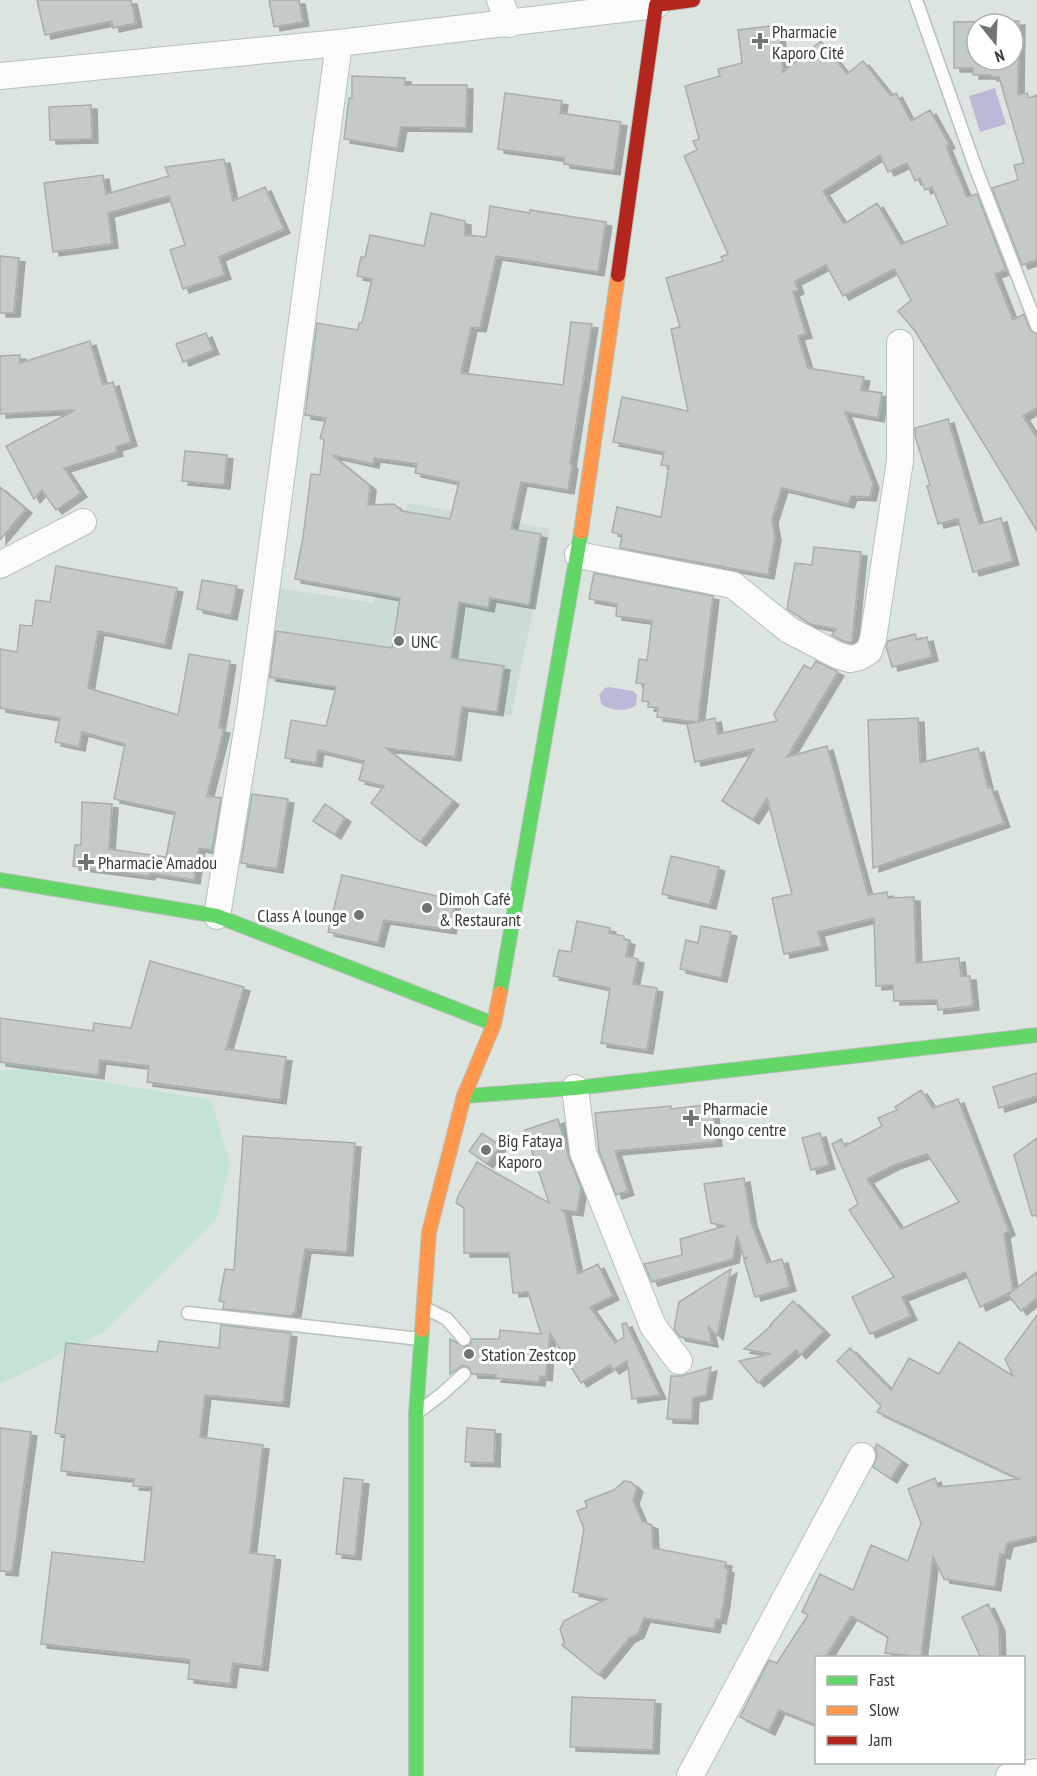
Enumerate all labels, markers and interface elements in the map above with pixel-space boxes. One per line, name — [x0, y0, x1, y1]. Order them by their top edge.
north arrow — [965, 12, 1025, 72]
place label: Pharmacie Kaporo Cité — [772, 20, 844, 64]
marker: Pharmacie Kaporo Cité — [753, 34, 767, 48]
text: N — [992, 45, 1007, 67]
place label: UNC — [411, 630, 438, 653]
marker: UNC — [392, 634, 406, 648]
place label: Pharmacie Amadou — [98, 851, 217, 874]
marker: Pharmacie Amadou — [79, 855, 93, 869]
place label: Dimoh Café & Restaurant — [439, 887, 521, 931]
marker: Dimoh Café & Restaurant — [420, 901, 434, 915]
place label: Class A lounge — [257, 904, 347, 927]
marker: Class A lounge — [352, 908, 366, 922]
place label: Pharmacie Nongo centre — [703, 1097, 786, 1141]
marker: Pharmacie Nongo centre — [684, 1111, 698, 1125]
place label: Big Fataya Kaporo — [498, 1129, 563, 1173]
marker: Big Fataya Kaporo — [479, 1143, 493, 1157]
place label: Station Zestcop — [481, 1343, 576, 1366]
marker: Station Zestcop — [462, 1347, 476, 1361]
legend — [815, 1656, 1025, 1764]
text: Fast — [869, 1668, 895, 1691]
text: Slow — [869, 1698, 900, 1721]
text: Jam — [868, 1728, 892, 1751]

